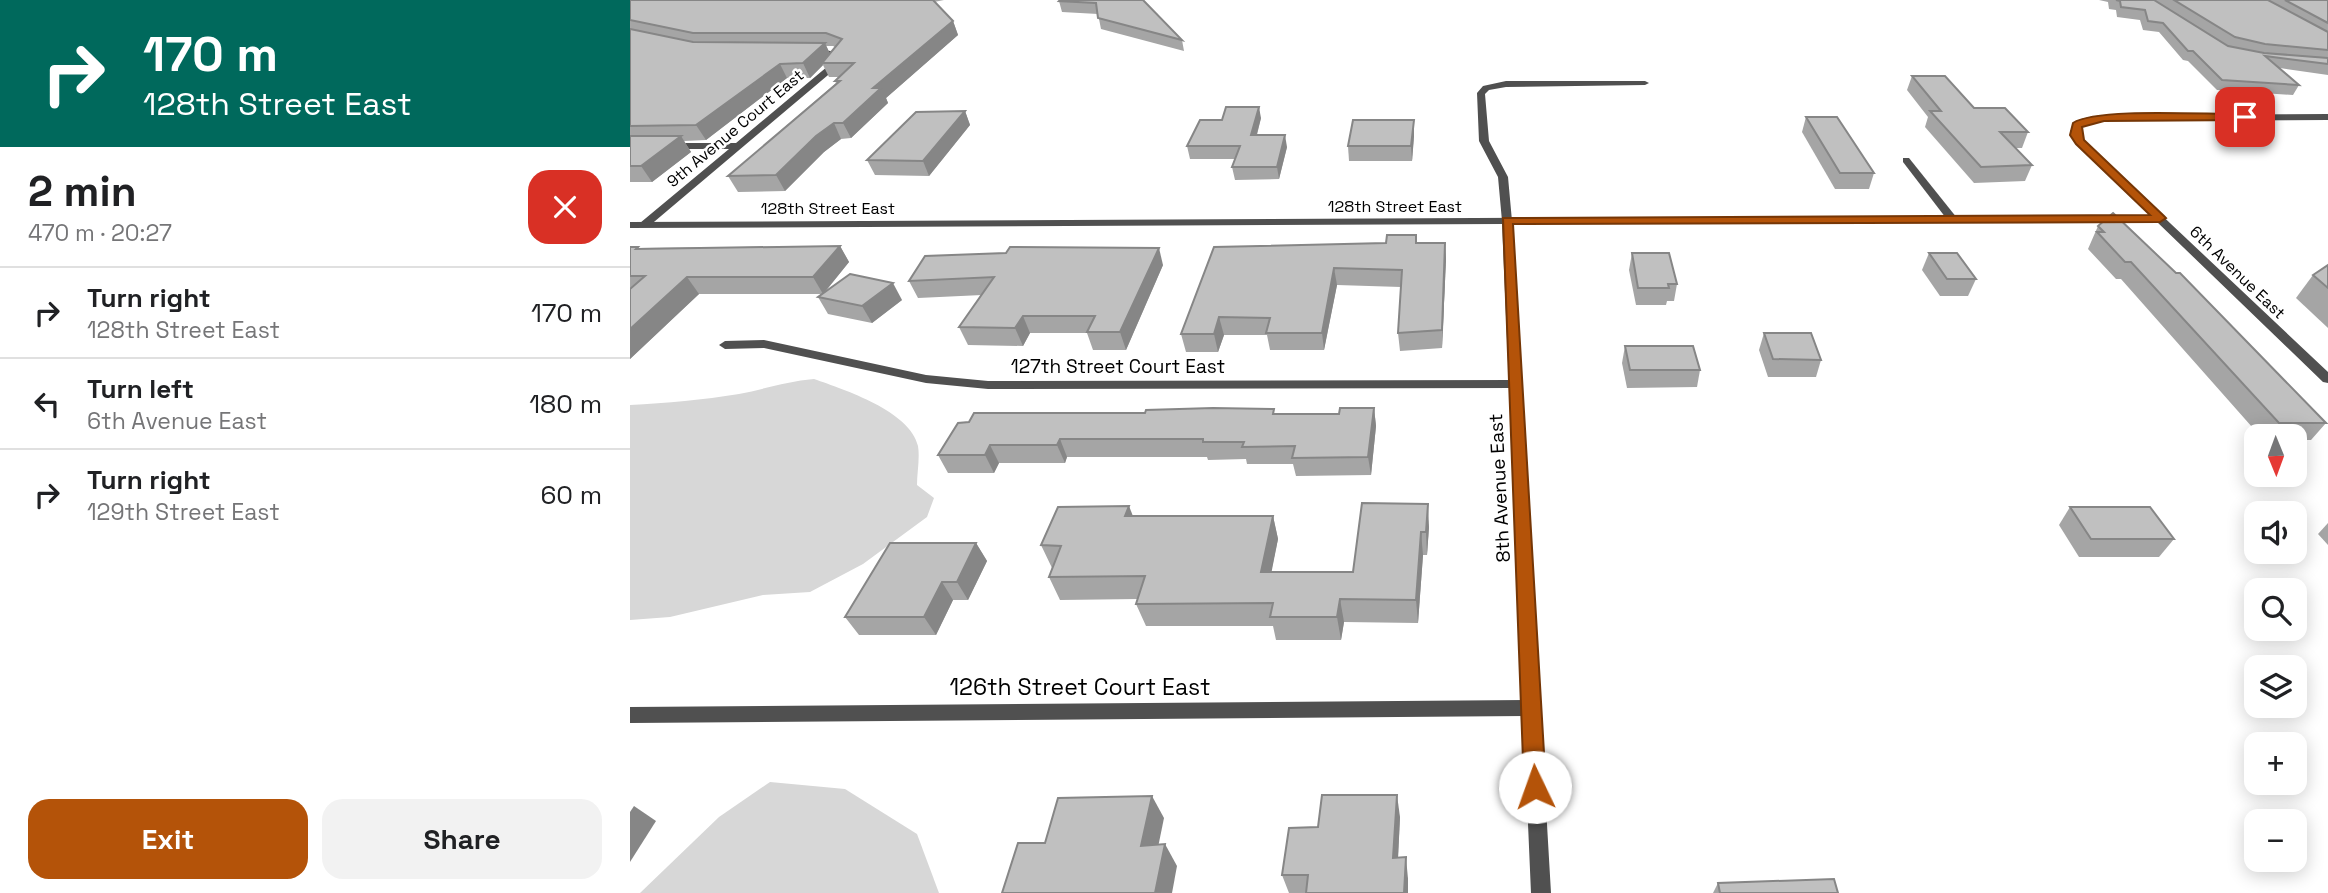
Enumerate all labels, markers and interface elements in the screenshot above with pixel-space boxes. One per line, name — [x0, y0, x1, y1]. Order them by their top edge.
text: 170 m — [143, 23, 278, 85]
icon: right — [28, 28, 119, 119]
street label: 9th Avenue Court East — [662, 65, 808, 192]
text: 128th Street East — [143, 84, 412, 124]
pin — [2215, 87, 2275, 147]
icon: arrive — [2226, 98, 2264, 136]
text: 2 min — [28, 165, 137, 218]
button: close — [528, 170, 602, 244]
street label: 128th Street East — [1328, 196, 1462, 217]
street label: 128th Street East — [761, 198, 895, 219]
text: 470 m · 20:27 — [28, 218, 172, 248]
street label: 6th Avenue East — [2185, 221, 2290, 323]
text: Turn right — [87, 281, 211, 315]
icon: right — [28, 294, 66, 332]
text: 170 m — [531, 296, 602, 330]
text: 128th Street East — [87, 315, 280, 345]
street label: 127th Street Court East — [1011, 354, 1225, 379]
text: Turn left — [87, 372, 194, 406]
icon: left — [28, 385, 66, 423]
text: 180 m — [529, 387, 602, 421]
text: 6th Avenue East — [87, 406, 267, 436]
street label: 8th Avenue East — [1483, 413, 1516, 563]
north arrow — [2244, 424, 2306, 486]
map controls — [2244, 424, 2307, 872]
text: Turn right — [87, 463, 211, 497]
icon: right — [28, 476, 66, 514]
text: 60 m — [540, 478, 602, 512]
text: 129th Street East — [87, 497, 280, 527]
button: sound — [2244, 501, 2307, 564]
button: search — [2244, 578, 2307, 641]
button: layers — [2244, 655, 2307, 718]
street label: 126th Street Court East — [949, 672, 1211, 702]
button: + — [2244, 732, 2307, 795]
position arrow — [1498, 750, 1572, 824]
button: Exit — [28, 799, 308, 879]
button: Share — [322, 799, 602, 879]
button: − — [2244, 809, 2307, 872]

